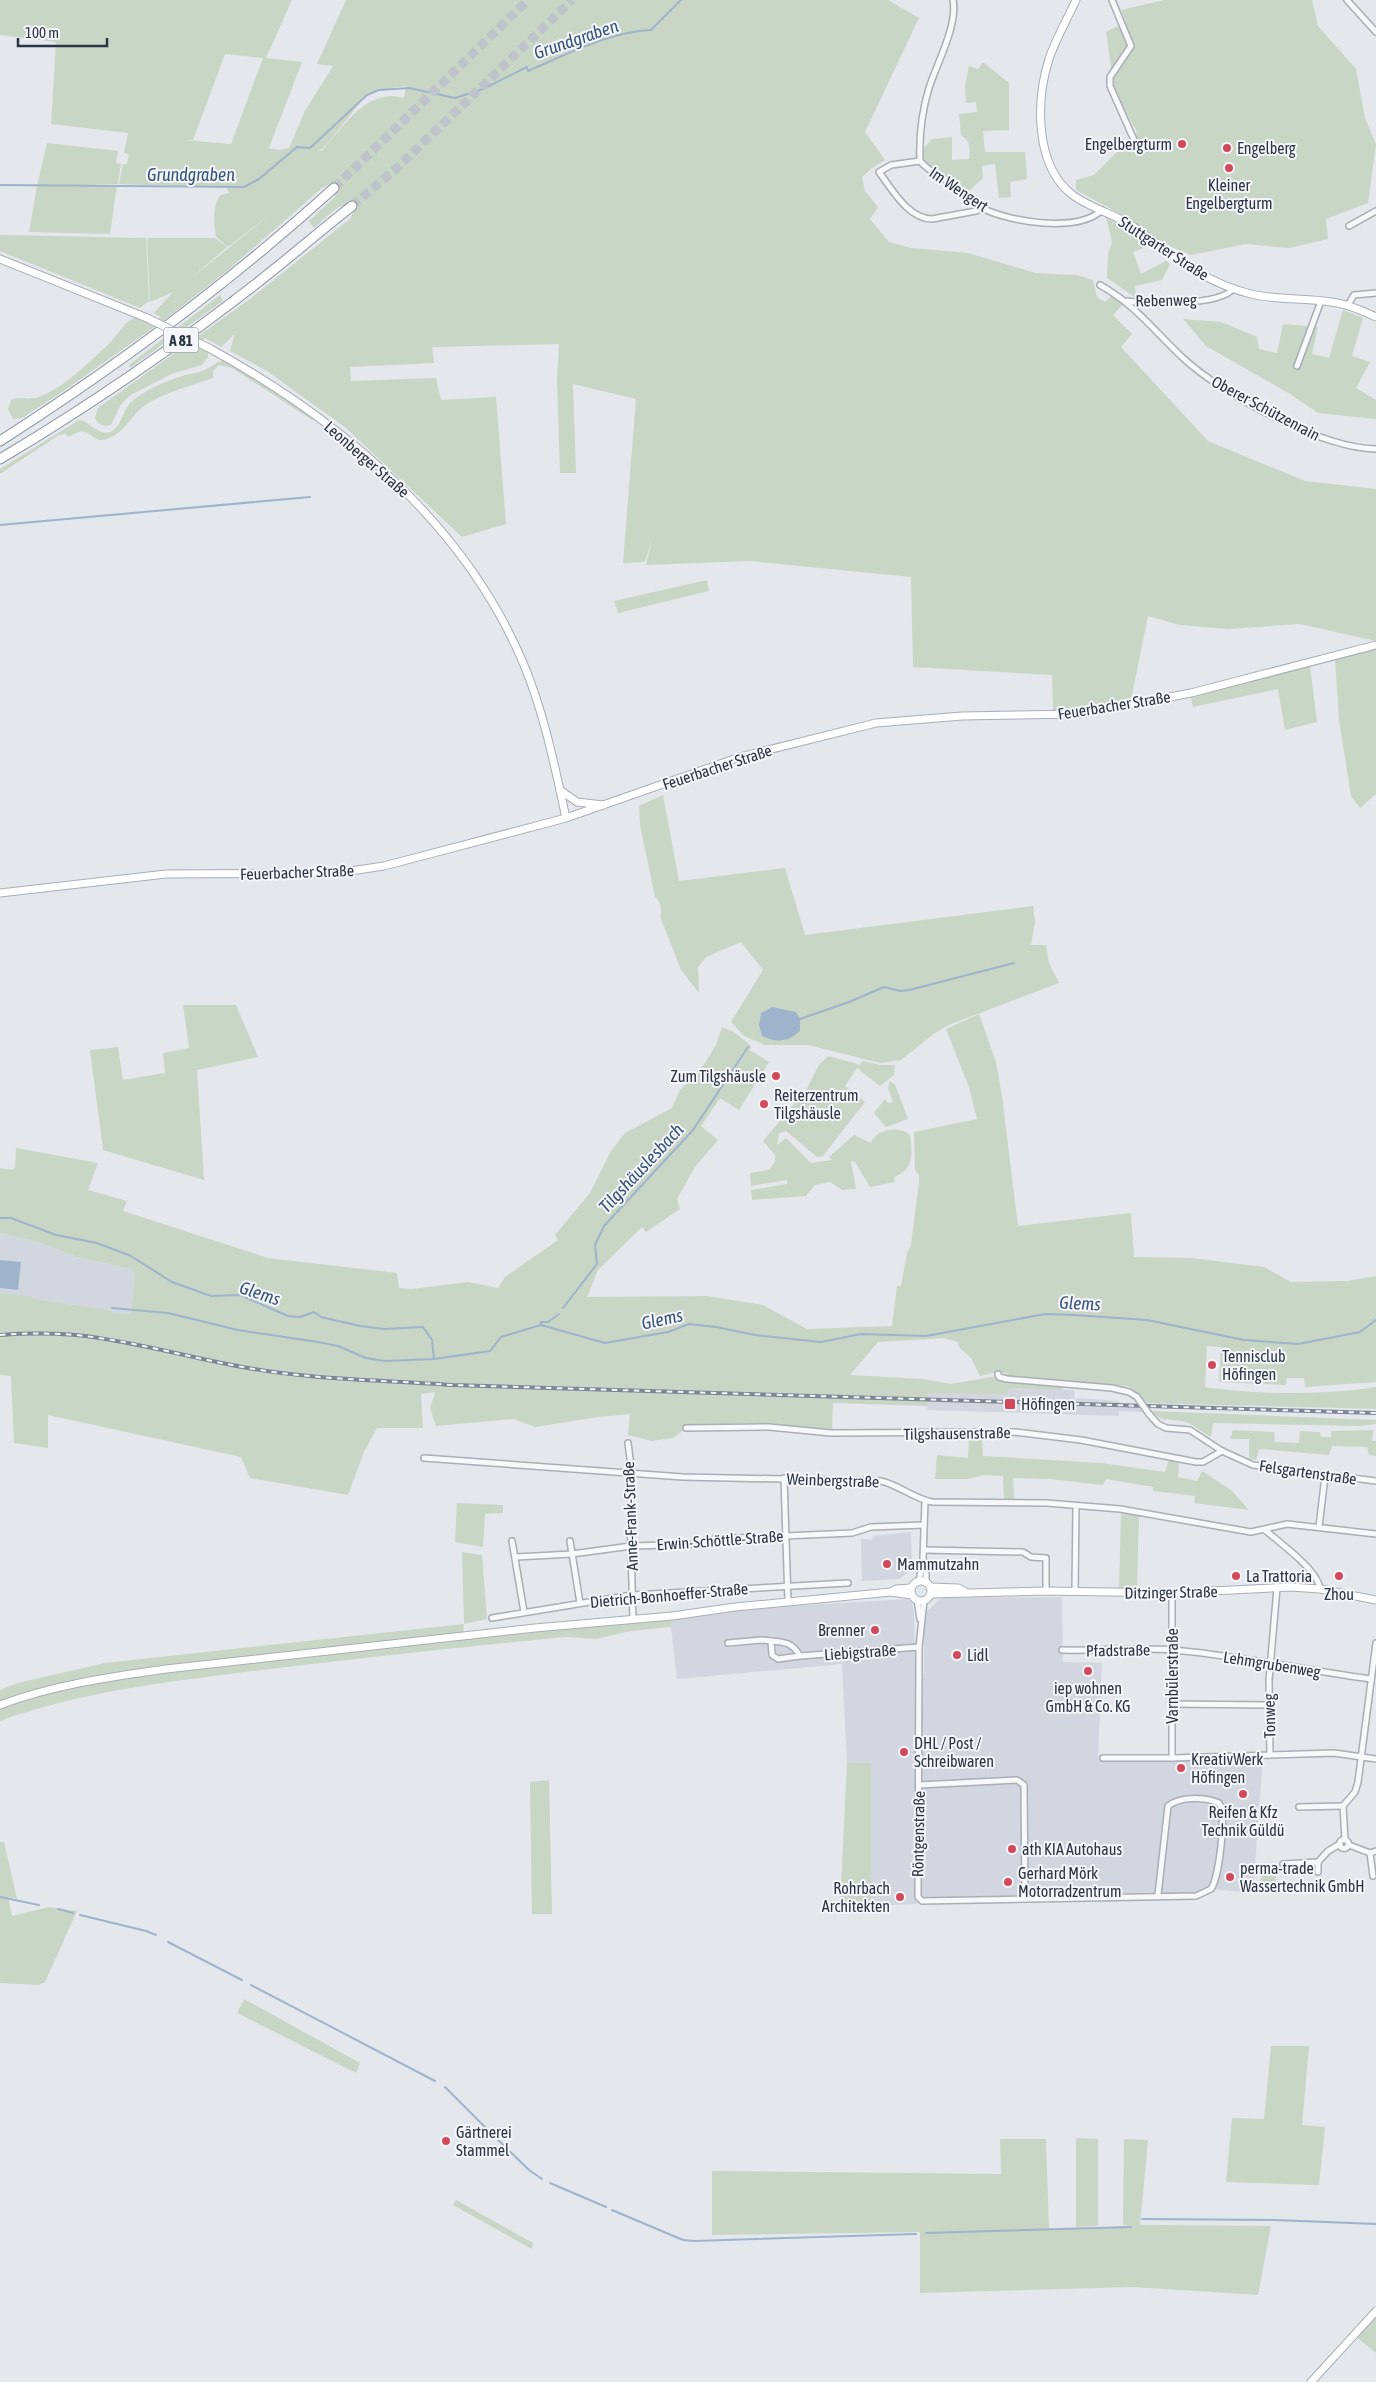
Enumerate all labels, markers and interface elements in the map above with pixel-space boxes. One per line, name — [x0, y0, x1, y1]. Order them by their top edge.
scale bar — [18, 15, 106, 47]
water label: Grundgraben — [531, 15, 621, 63]
text: 100 m — [25, 24, 59, 41]
place label: Engelbergturm — [1085, 135, 1172, 154]
marker: Engelbergturm — [1176, 138, 1188, 150]
place label: Engelberg — [1237, 139, 1296, 158]
marker: Engelberg — [1221, 142, 1233, 154]
marker: Kleiner Engelbergturm — [1223, 162, 1235, 174]
street label: Im Wengert — [926, 163, 992, 216]
water label: Grundgraben — [147, 164, 235, 185]
place label: Kleiner Engelbergturm — [1185, 176, 1273, 213]
street label: Stuttgarter Straße — [1115, 212, 1212, 285]
street label: Rebenweg — [1135, 290, 1197, 311]
road number: A 81 — [164, 328, 198, 352]
street label: Oberer Schützenrain — [1209, 372, 1323, 444]
street label: Leonberger Straße — [320, 417, 413, 501]
street label: Feuerbacher Straße — [1056, 687, 1172, 723]
street label: Feuerbacher Straße — [660, 741, 774, 793]
street label: Feuerbacher Straße — [240, 861, 354, 883]
place label: Zum Tilgshäusle — [671, 1067, 766, 1086]
marker: Zum Tilgshäusle — [770, 1070, 782, 1082]
place label: Reiterzentrum Tilgshäusle — [774, 1086, 859, 1123]
marker: Reiterzentrum Tilgshäusle — [758, 1098, 770, 1110]
water label: Tilgshäuslesbach — [594, 1119, 688, 1217]
water label: Glems — [237, 1277, 283, 1309]
water label: Glems — [1059, 1291, 1101, 1315]
water label: Glems — [640, 1304, 684, 1334]
place label: Tennisclub Höfingen — [1222, 1347, 1286, 1384]
marker: Tennisclub Höfingen — [1206, 1359, 1218, 1371]
place label: Höfingen — [1021, 1395, 1075, 1414]
marker: Höfingen — [1003, 1397, 1017, 1411]
street label: Tilgshausenstraße — [903, 1423, 1011, 1444]
street label: Felsgartenstraße — [1258, 1456, 1358, 1489]
street label: Anne-Frank-Straße — [619, 1461, 641, 1571]
street label: Weinbergstraße — [786, 1469, 880, 1492]
street label: Erwin-Schöttle-Straße — [656, 1527, 784, 1553]
place label: Mammutzahn — [897, 1555, 979, 1573]
marker: Mammutzahn — [881, 1558, 893, 1570]
place label: La Trattoria — [1246, 1567, 1312, 1585]
marker: La Trattoria — [1230, 1570, 1242, 1582]
marker: Zhou — [1333, 1570, 1345, 1582]
street label: Dietrich-Bonhoeffer-Straße — [589, 1579, 749, 1611]
street label: Ditzinger Straße — [1124, 1582, 1218, 1603]
place label: Zhou — [1324, 1585, 1354, 1603]
place label: Brenner — [818, 1621, 865, 1639]
marker: Brenner — [869, 1624, 881, 1636]
street label: Varnbülerstraße — [1163, 1628, 1181, 1724]
street label: Pfadstraße — [1086, 1640, 1150, 1660]
street label: Liebigstraße — [823, 1641, 897, 1664]
place label: Lidl — [967, 1646, 989, 1664]
street label: Lehmgrubenweg — [1222, 1647, 1322, 1682]
marker: Lidl — [951, 1649, 963, 1661]
marker: iep wohnen GmbH & Co. KG — [1082, 1665, 1094, 1677]
place label: iep wohnen GmbH & Co. KG — [1045, 1679, 1131, 1715]
street label: Tonweg — [1260, 1693, 1279, 1739]
place label: DHL / Post / Schreibwaren — [914, 1734, 994, 1770]
marker: DHL / Post / Schreibwaren — [898, 1746, 910, 1758]
place label: KreativWerk Höfingen — [1191, 1750, 1263, 1787]
marker: KreativWerk Höfingen — [1175, 1762, 1187, 1774]
marker: Reifen & Kfz Technik Güldü — [1237, 1788, 1249, 1800]
street label: Röntgenstraße — [908, 1791, 929, 1877]
place label: Reifen & Kfz Technik Güldü — [1201, 1803, 1285, 1839]
place label: ath KIA Autohaus — [1022, 1840, 1122, 1858]
marker: ath KIA Autohaus — [1006, 1843, 1018, 1855]
place label: perma-trade Wassertechnik GmbH — [1240, 1859, 1365, 1895]
place label: Gerhard Mörk Motorradzentrum — [1018, 1864, 1122, 1900]
marker: perma-trade Wassertechnik GmbH — [1224, 1871, 1236, 1883]
marker: Gerhard Mörk Motorradzentrum — [1002, 1876, 1014, 1888]
place label: Rohrbach Architekten — [822, 1879, 890, 1915]
marker: Rohrbach Architekten — [894, 1891, 906, 1903]
place label: Gärtnerei Stammel — [456, 2123, 512, 2159]
marker: Gärtnerei Stammel — [440, 2135, 452, 2147]

